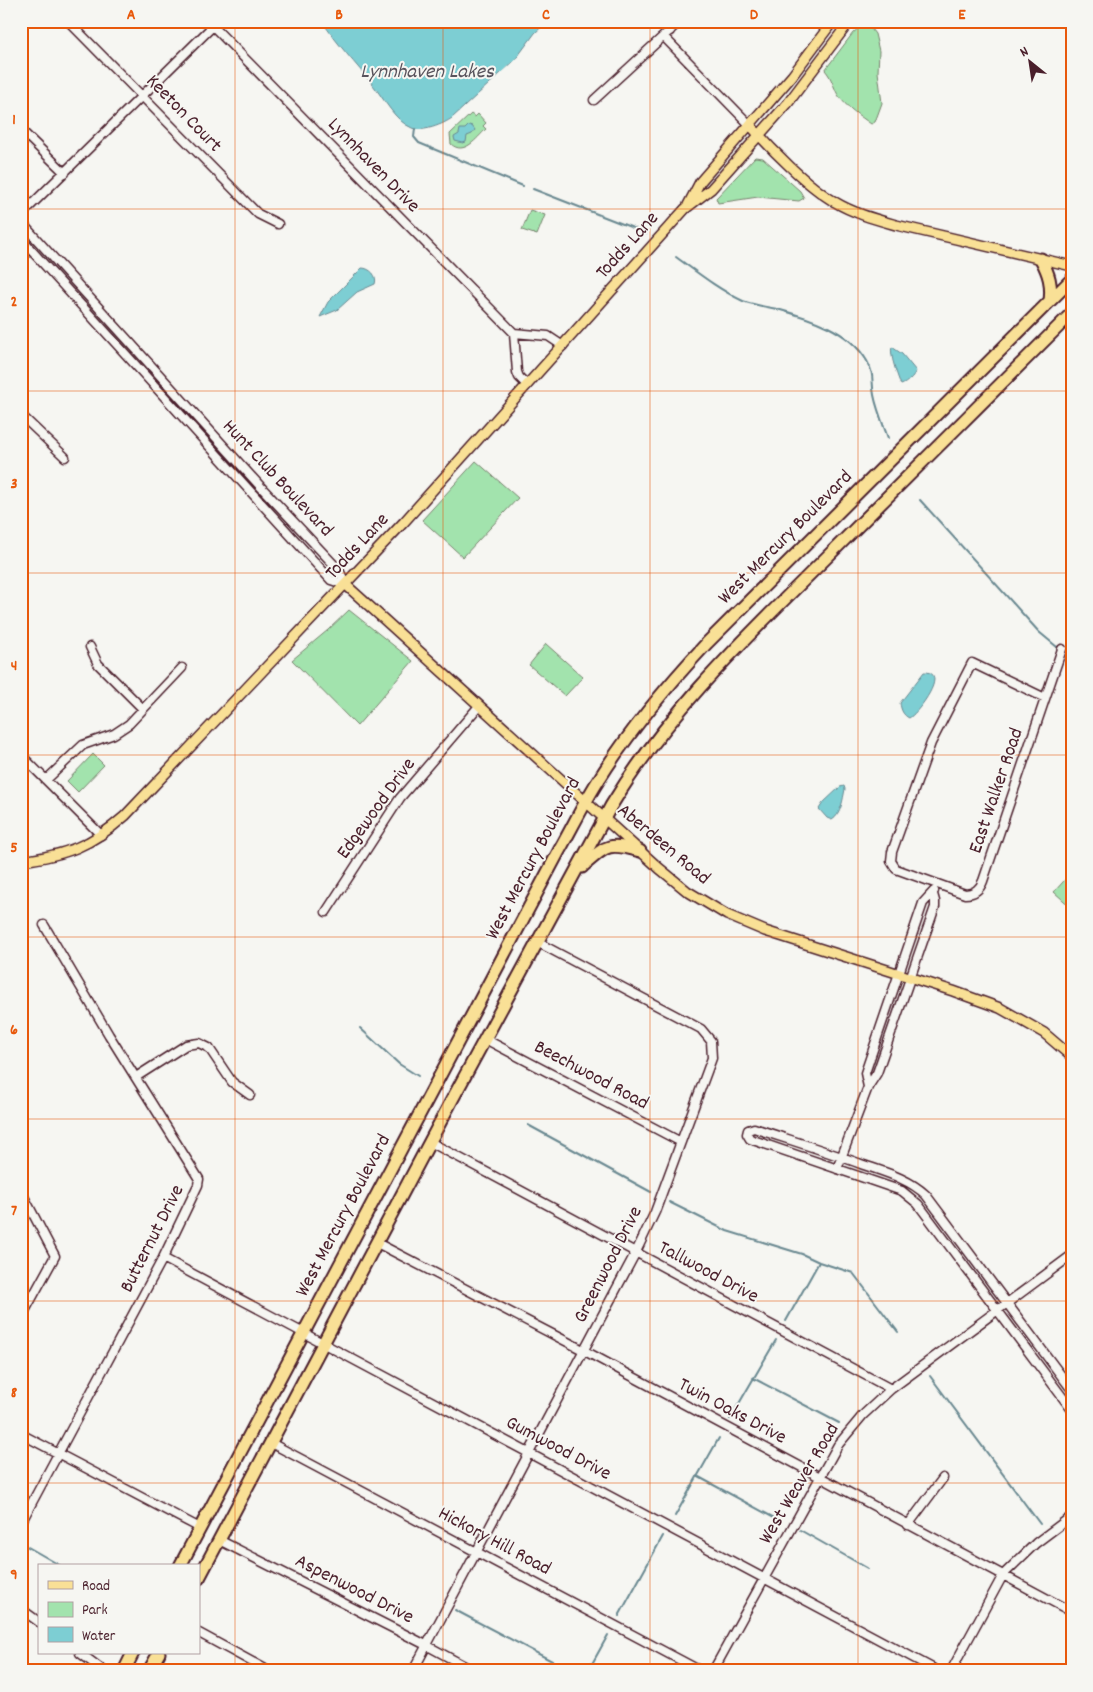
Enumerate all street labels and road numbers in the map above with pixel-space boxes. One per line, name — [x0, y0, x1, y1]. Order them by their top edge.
street label: Keeton Court — [138, 69, 228, 159]
street label: Lynnhaven Drive — [320, 112, 426, 220]
street label: Todds Lane — [590, 206, 666, 286]
street label: Hunt Club Boulevard — [215, 414, 339, 544]
street label: West Mercury Boulevard — [712, 464, 860, 612]
street label: Todds Lane — [320, 507, 396, 587]
street label: East Walker Road — [962, 725, 1032, 857]
street label: Edgewood Drive — [331, 752, 423, 865]
street label: West Mercury Boulevard — [479, 773, 589, 945]
street label: Aberdeen Road — [610, 798, 716, 892]
street label: Beechwood Road — [529, 1034, 653, 1118]
street label: West Mercury Boulevard — [289, 1130, 399, 1302]
street label: Butternut Drive — [114, 1180, 192, 1298]
street label: Greenwood Drive — [568, 1202, 651, 1328]
street label: Tallwood Drive — [653, 1235, 763, 1311]
street label: Twin Oaks Drive — [673, 1372, 791, 1452]
street label: Gumwood Drive — [500, 1409, 616, 1489]
street label: West Weaver Road — [753, 1418, 847, 1550]
street label: Hickory Hill Road — [432, 1500, 556, 1584]
street label: Aspenwood Drive — [290, 1548, 418, 1632]

